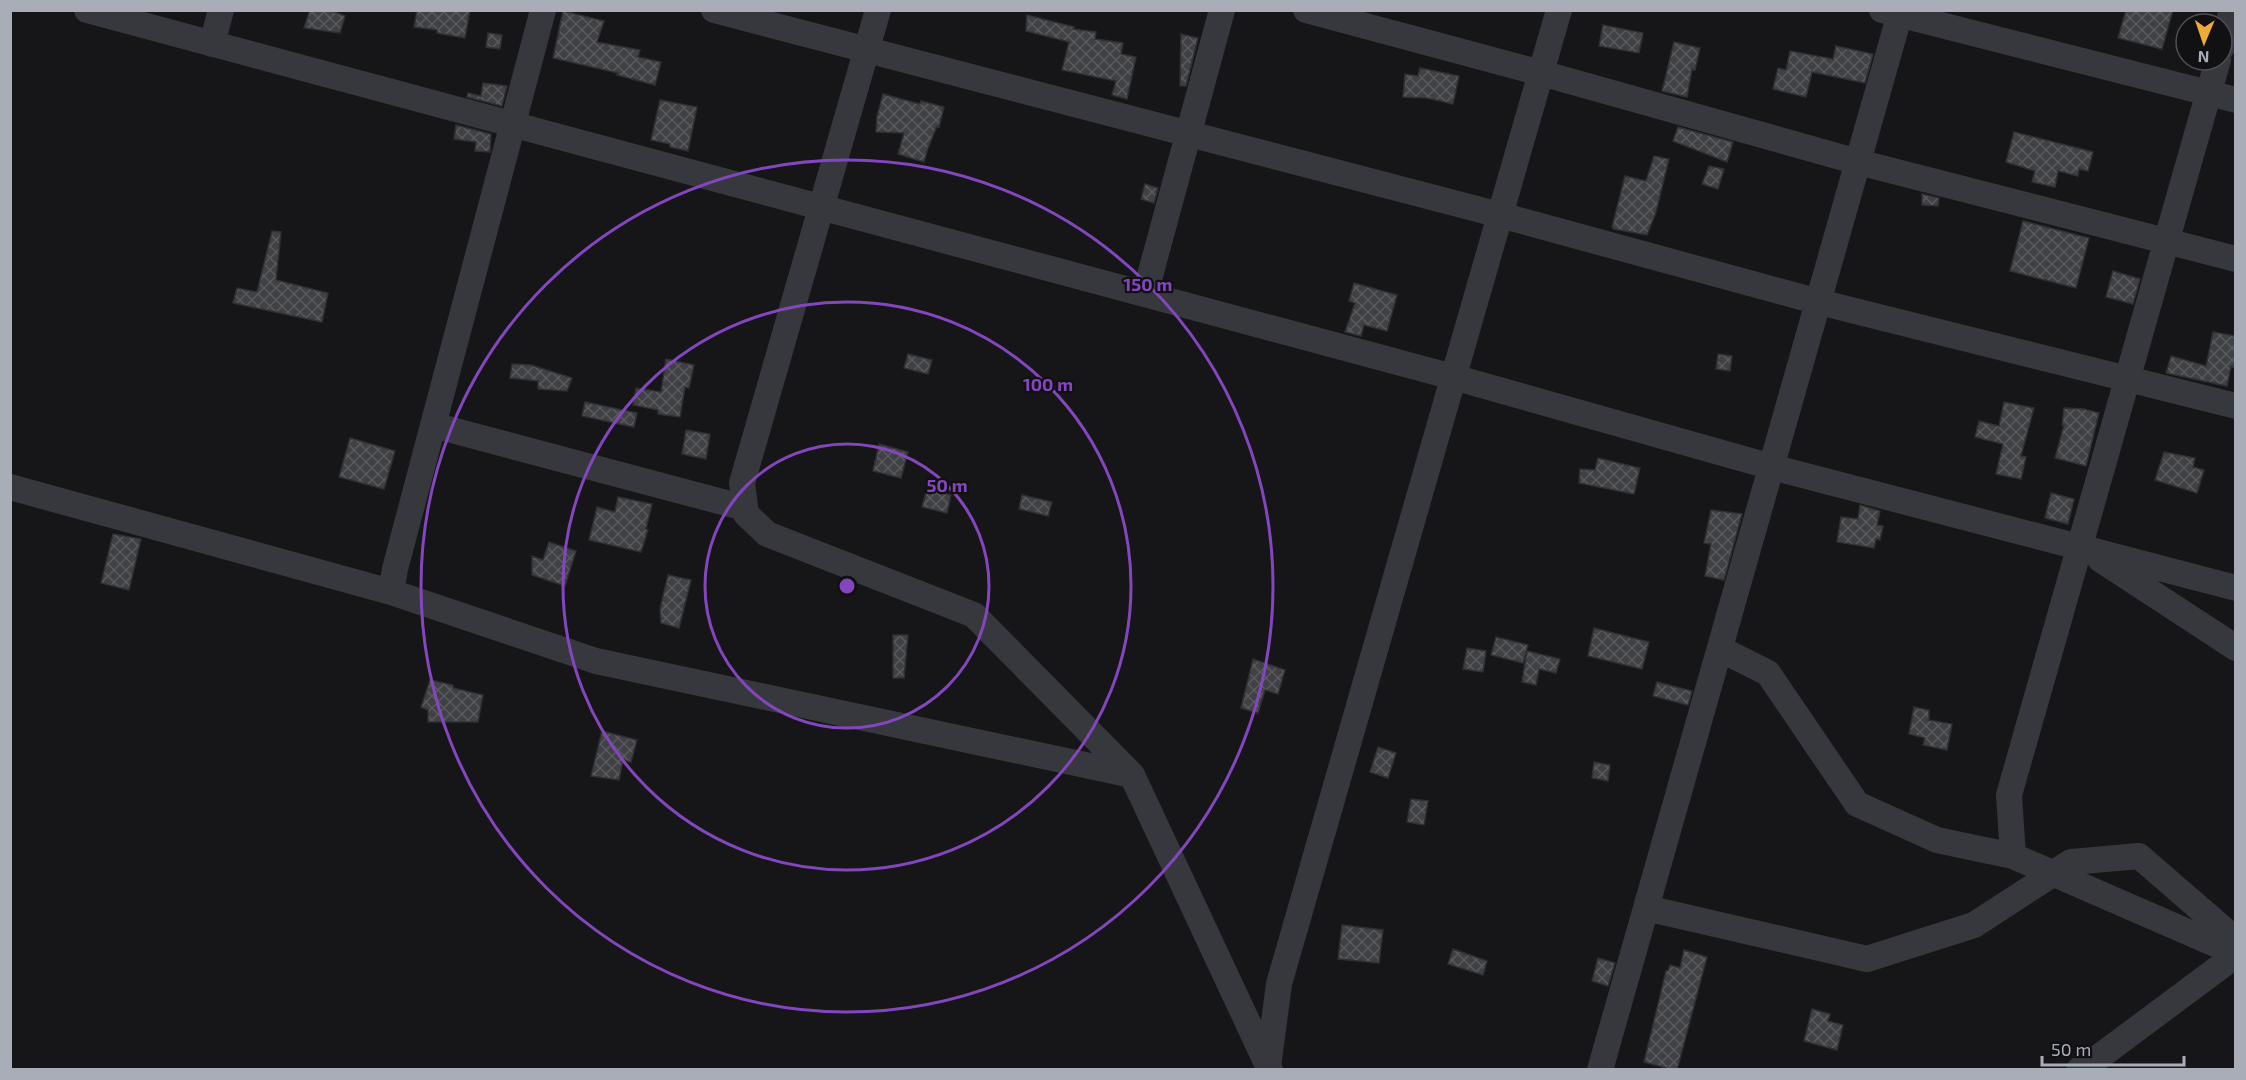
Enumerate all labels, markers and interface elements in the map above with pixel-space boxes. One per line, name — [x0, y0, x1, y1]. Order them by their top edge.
north arrow — [2174, 12, 2234, 72]
text: N — [2197, 48, 2210, 67]
text: 150 m — [1124, 273, 1172, 295]
text: 100 m — [1023, 373, 1073, 395]
text: 50 m — [926, 474, 968, 496]
centre of rings — [837, 576, 857, 596]
scale bar — [2042, 1029, 2184, 1067]
text: 50 m — [2051, 1038, 2091, 1060]

